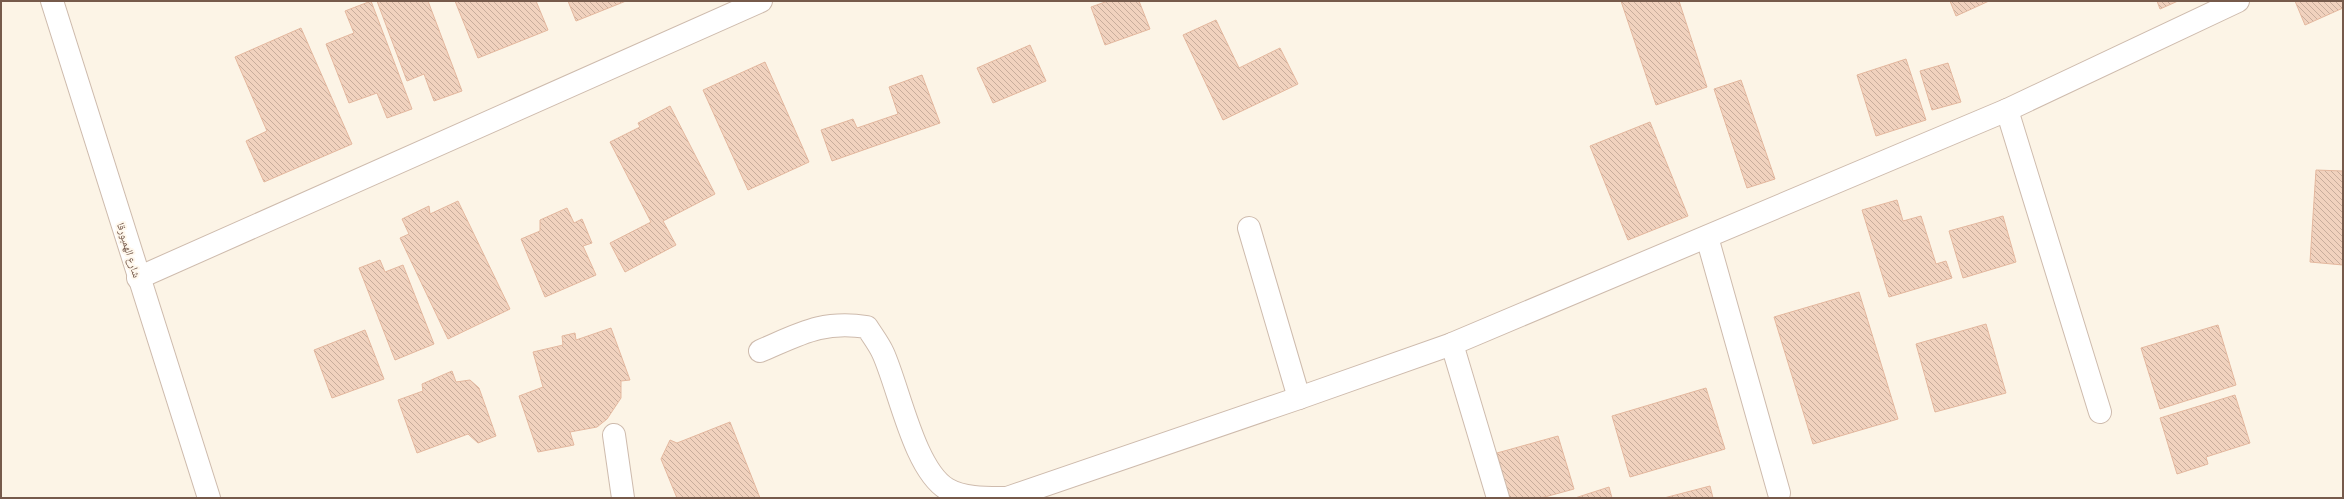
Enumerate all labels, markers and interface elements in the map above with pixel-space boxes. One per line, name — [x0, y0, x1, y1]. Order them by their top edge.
street label: شارع الهمبورقا — [113, 220, 145, 280]

